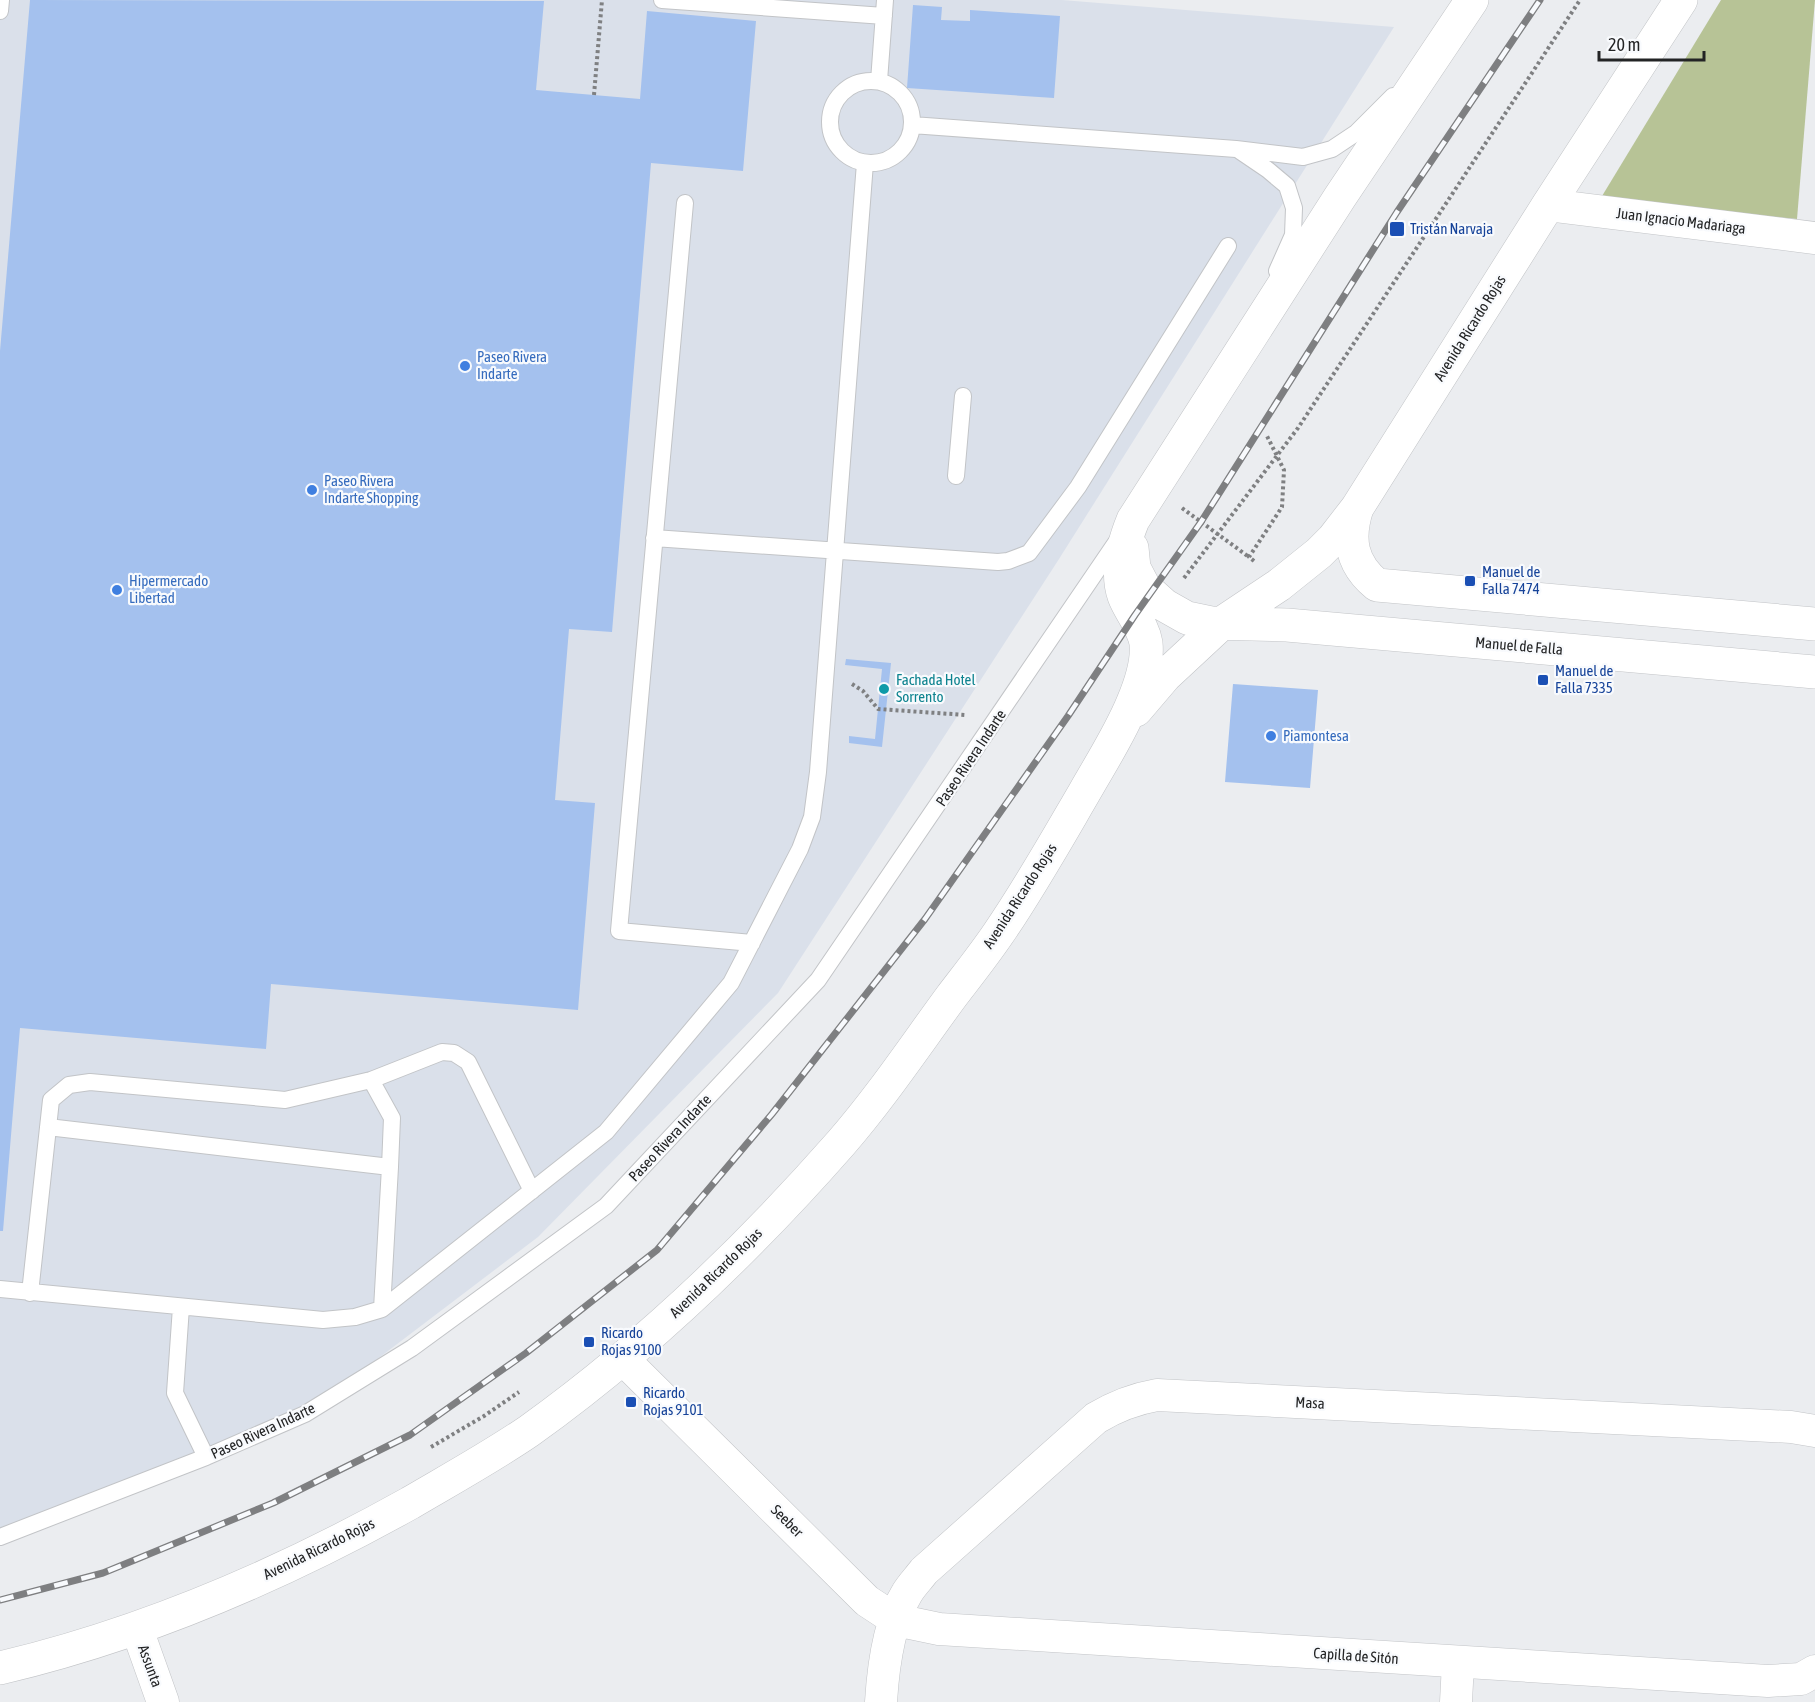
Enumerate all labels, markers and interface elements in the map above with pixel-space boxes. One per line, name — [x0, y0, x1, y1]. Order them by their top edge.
scale bar — [1599, 24, 1704, 62]
text: 20 m — [1608, 34, 1640, 55]
street label: Juan Ignacio Madariaga — [1615, 204, 1747, 237]
marker: Tristán Narvaja — [1388, 220, 1406, 238]
place label: Tristán Narvaja — [1410, 220, 1493, 237]
street label: Avenida Ricardo Rojas — [1430, 272, 1509, 384]
place label: Paseo Rivera Indarte — [477, 348, 547, 382]
marker: Paseo Rivera Indarte — [458, 359, 472, 373]
place label: Paseo Rivera Indarte Shopping — [324, 472, 419, 506]
marker: Paseo Rivera Indarte Shopping — [305, 483, 319, 497]
place label: Manuel de Falla 7474 — [1482, 563, 1540, 597]
place label: Hipermercado Libertad — [129, 572, 208, 606]
marker: Manuel de Falla 7474 — [1463, 574, 1477, 588]
marker: Hipermercado Libertad — [110, 583, 124, 597]
street label: Manuel de Falla — [1474, 633, 1564, 658]
place label: Manuel de Falla 7335 — [1555, 662, 1613, 696]
place label: Fachada Hotel Sorrento — [896, 671, 975, 705]
marker: Manuel de Falla 7335 — [1536, 673, 1550, 687]
marker: Fachada Hotel Sorrento — [877, 682, 891, 696]
street label: Paseo Rivera Indarte — [932, 706, 1009, 809]
place label: Piamontesa — [1283, 727, 1349, 744]
marker: Piamontesa — [1264, 729, 1278, 743]
street label: Avenida Ricardo Rojas — [979, 840, 1060, 951]
street label: Paseo Rivera Indarte — [625, 1091, 714, 1185]
street label: Avenida Ricardo Rojas — [666, 1224, 765, 1321]
place label: Ricardo Rojas 9100 — [601, 1324, 662, 1358]
marker: Ricardo Rojas 9100 — [582, 1335, 596, 1349]
place label: Ricardo Rojas 9101 — [643, 1384, 704, 1418]
street label: Masa — [1295, 1393, 1325, 1412]
marker: Ricardo Rojas 9101 — [624, 1395, 638, 1409]
street label: Paseo Rivera Indarte — [208, 1399, 318, 1462]
street label: Seeber — [768, 1501, 807, 1541]
street label: Avenida Ricardo Rojas — [260, 1514, 377, 1583]
street label: Assunta — [135, 1642, 166, 1689]
street label: Capilla de Sitón — [1313, 1644, 1399, 1667]

